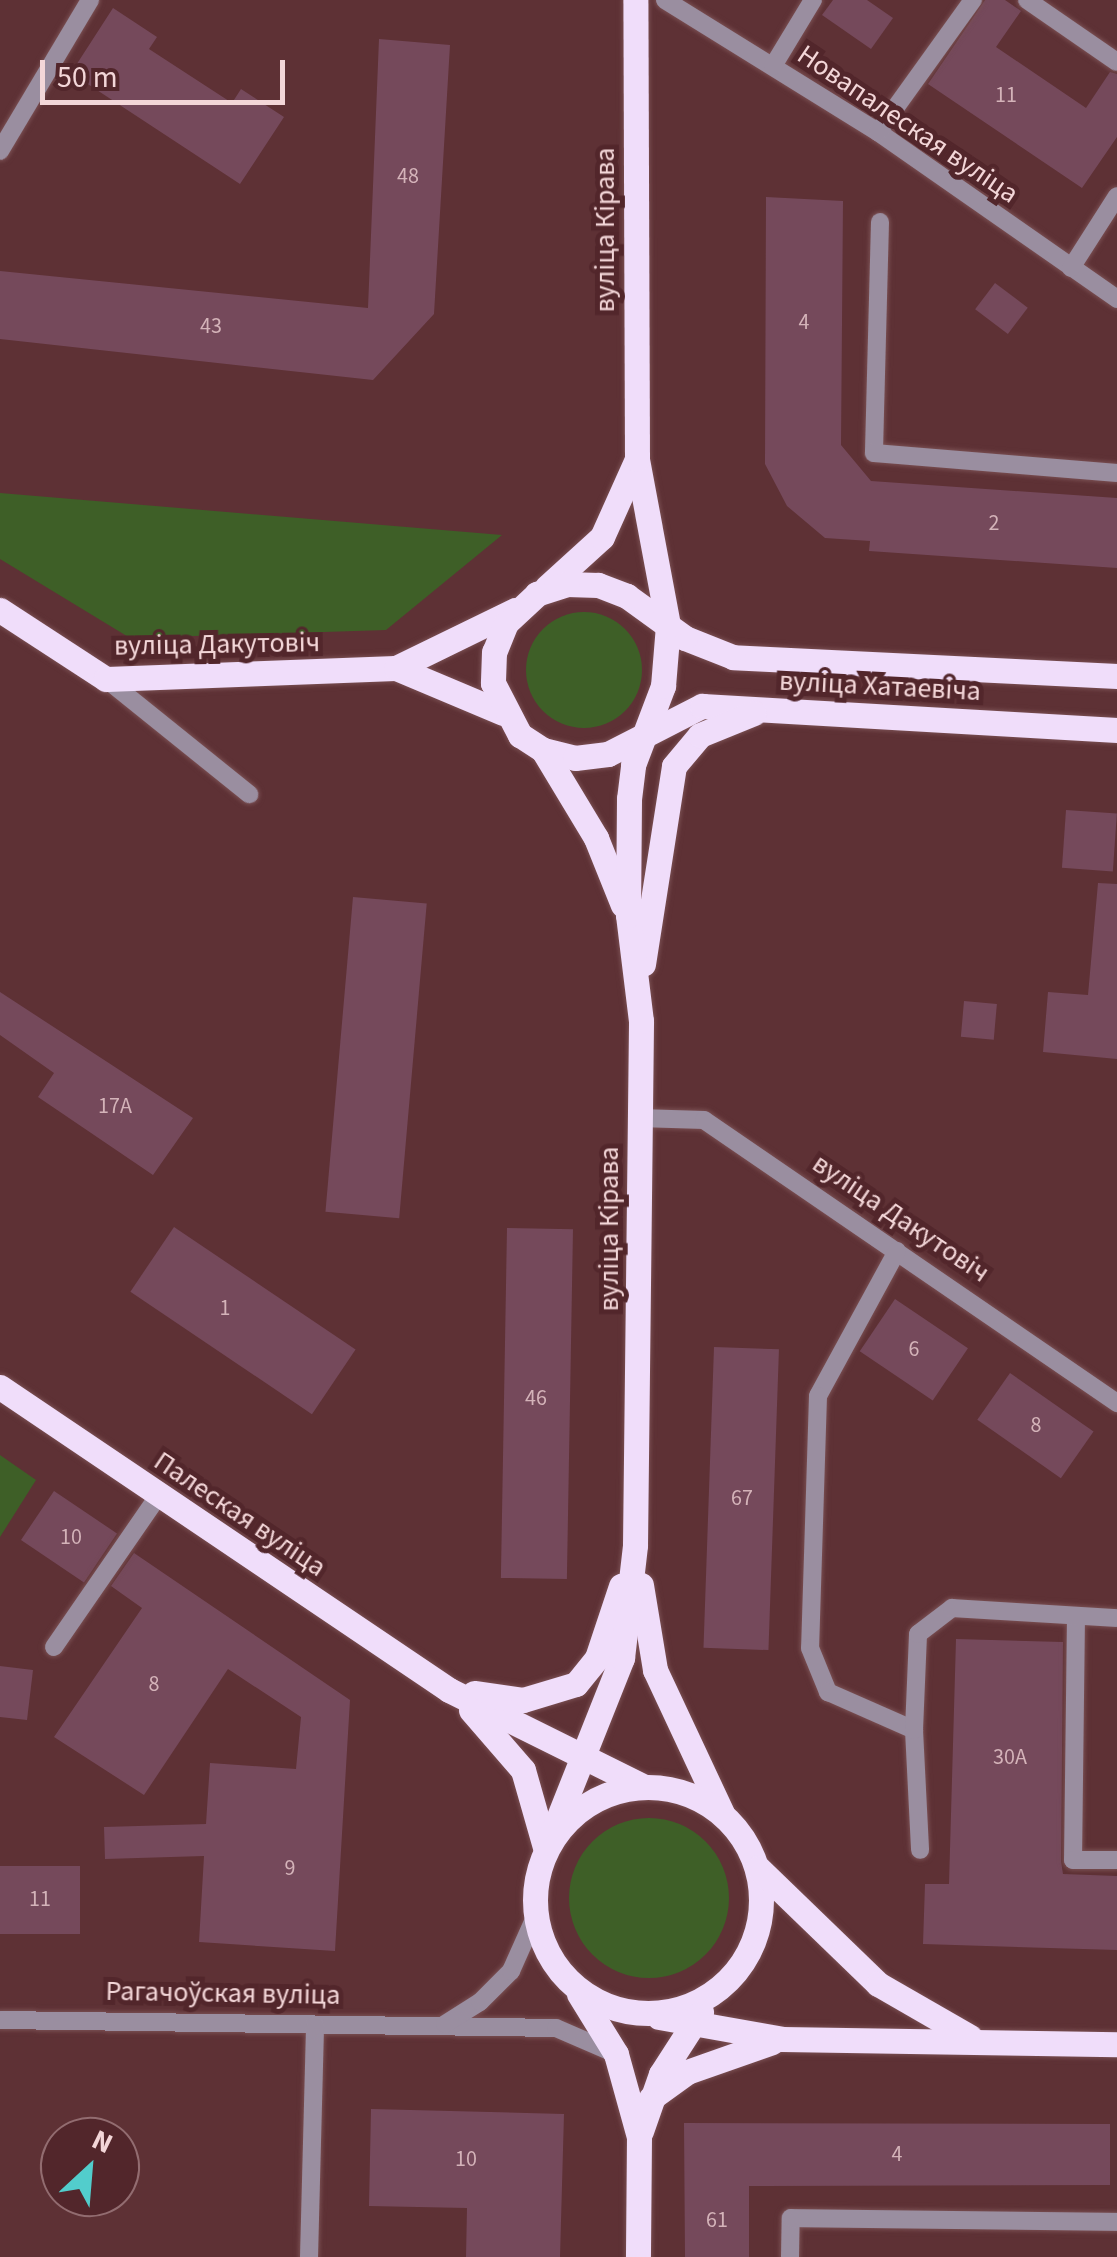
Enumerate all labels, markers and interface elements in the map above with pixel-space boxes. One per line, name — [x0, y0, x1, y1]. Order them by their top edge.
street label: Новапалеская вуліца — [791, 38, 1025, 210]
scale bar — [45, 40, 290, 102]
text: 50 m — [57, 56, 118, 99]
house number: 11 — [995, 83, 1017, 109]
street label: вуліца Кірава — [588, 148, 622, 312]
house number: 48 — [397, 164, 419, 190]
house number: 4 — [799, 310, 809, 336]
house number: 43 — [200, 314, 222, 340]
house number: 2 — [989, 511, 999, 537]
street label: вуліца Дакутовіч — [114, 625, 320, 663]
street label: вуліца Хатаевіча — [778, 664, 982, 708]
house number: 17А — [98, 1094, 132, 1120]
street label: вуліца Дакутовіч — [806, 1146, 996, 1290]
street label: вуліца Кірава — [592, 1147, 626, 1311]
house number: 1 — [220, 1296, 230, 1322]
house number: 6 — [909, 1337, 919, 1363]
house number: 46 — [525, 1386, 547, 1412]
house number: 8 — [1031, 1413, 1041, 1439]
street label: Палеская вуліца — [148, 1444, 332, 1584]
house number: 67 — [731, 1486, 753, 1512]
house number: 10 — [60, 1525, 82, 1551]
house number: 8 — [149, 1672, 159, 1698]
house number: 30А — [993, 1745, 1027, 1771]
house number: 9 — [285, 1856, 295, 1882]
house number: 11 — [29, 1887, 51, 1913]
street label: Рагачоўская вуліца — [105, 1974, 341, 2012]
north arrow — [40, 2117, 140, 2217]
text: N — [85, 2120, 119, 2164]
house number: 4 — [892, 2142, 902, 2168]
house number: 10 — [455, 2147, 477, 2173]
house number: 61 — [706, 2208, 728, 2234]

